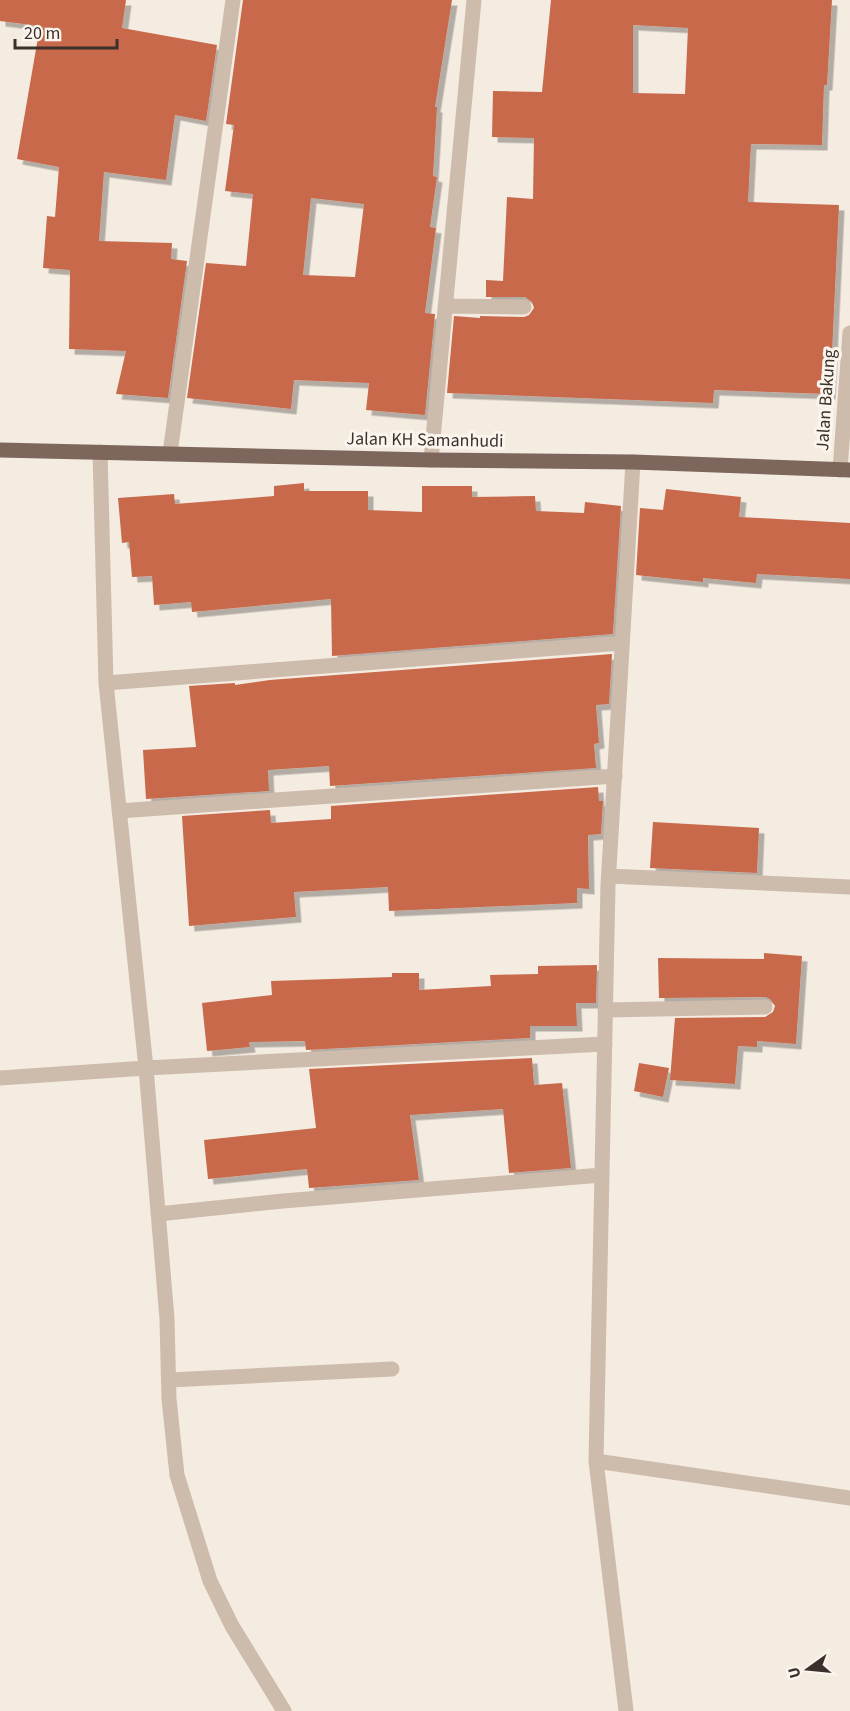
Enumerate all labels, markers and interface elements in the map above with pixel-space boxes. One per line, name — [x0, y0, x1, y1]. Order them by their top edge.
scale bar — [15, 12, 117, 50]
text: 20 m — [24, 21, 60, 46]
street label: Jalan Bakung — [810, 348, 842, 452]
street label: Jalan KH Samanhudi — [346, 426, 504, 454]
north arrow — [778, 1639, 838, 1699]
text: U — [782, 1665, 806, 1681]

